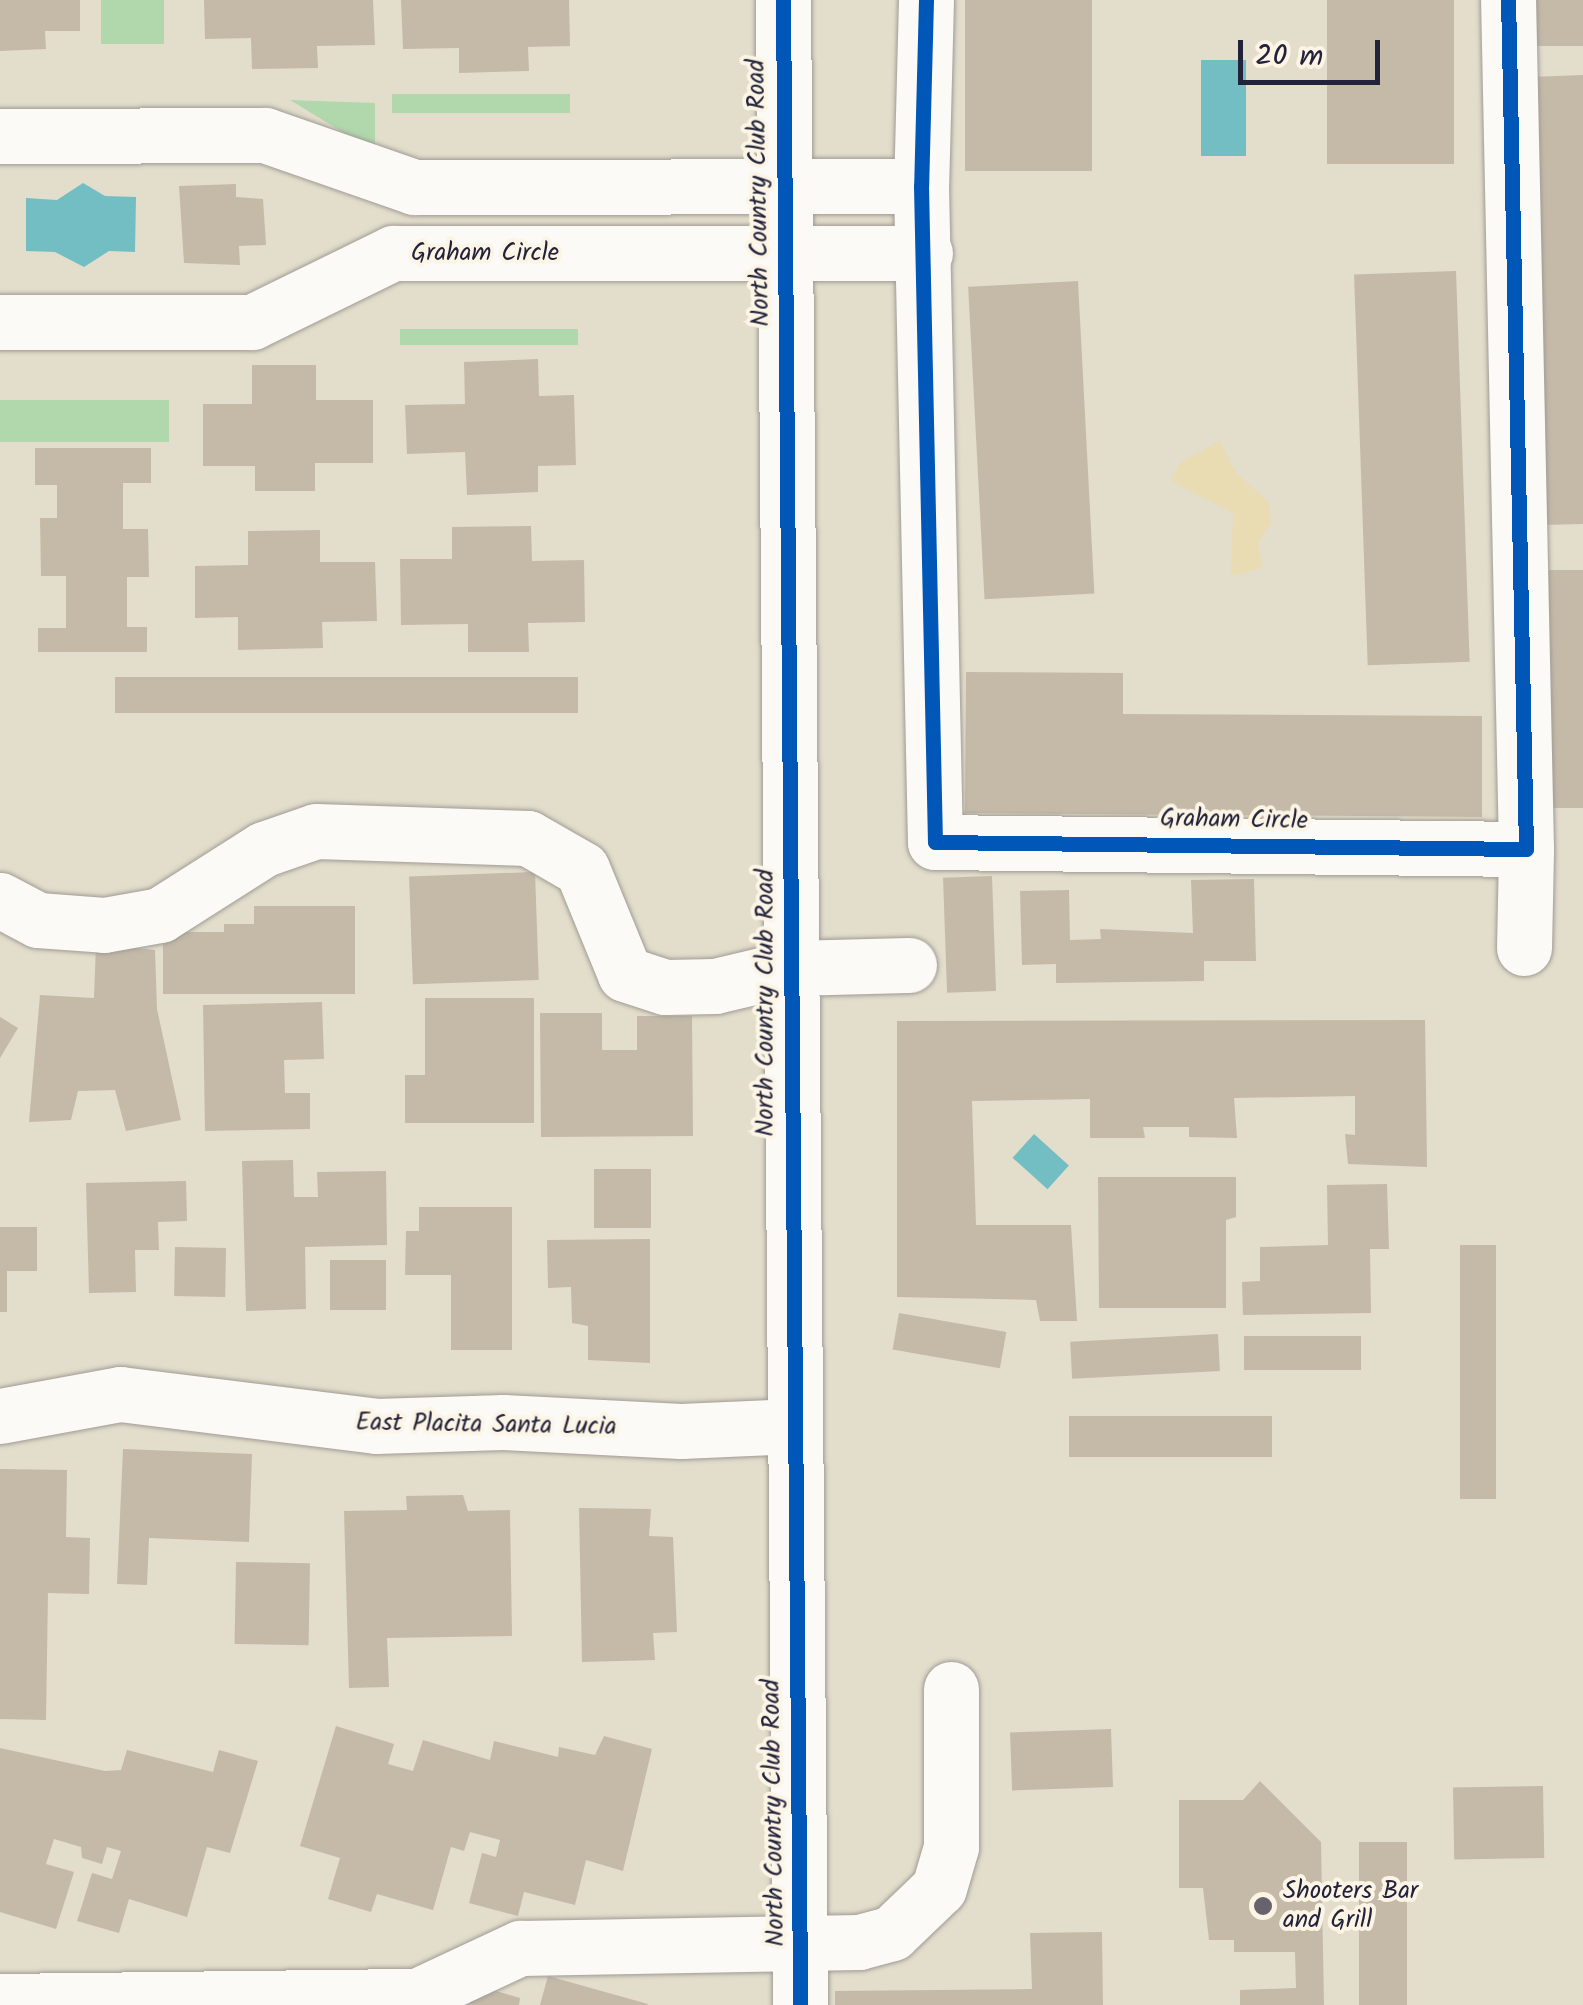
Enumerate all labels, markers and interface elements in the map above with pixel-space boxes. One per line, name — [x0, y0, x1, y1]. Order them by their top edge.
scale bar — [1243, 20, 1386, 82]
text: 20 m — [1255, 33, 1323, 81]
street label: North Country Club Road — [742, 59, 776, 327]
street label: Graham Circle — [411, 238, 559, 268]
street label: Graham Circle — [1160, 804, 1308, 836]
street label: North Country Club Road — [751, 869, 781, 1137]
street label: East Placita Santa Lucia — [355, 1408, 617, 1442]
street label: North Country Club Road — [757, 1679, 791, 1947]
place label: Shooters Bar and Grill — [1283, 1877, 1418, 1936]
marker: Shooters Bar and Grill — [1252, 1895, 1274, 1917]

